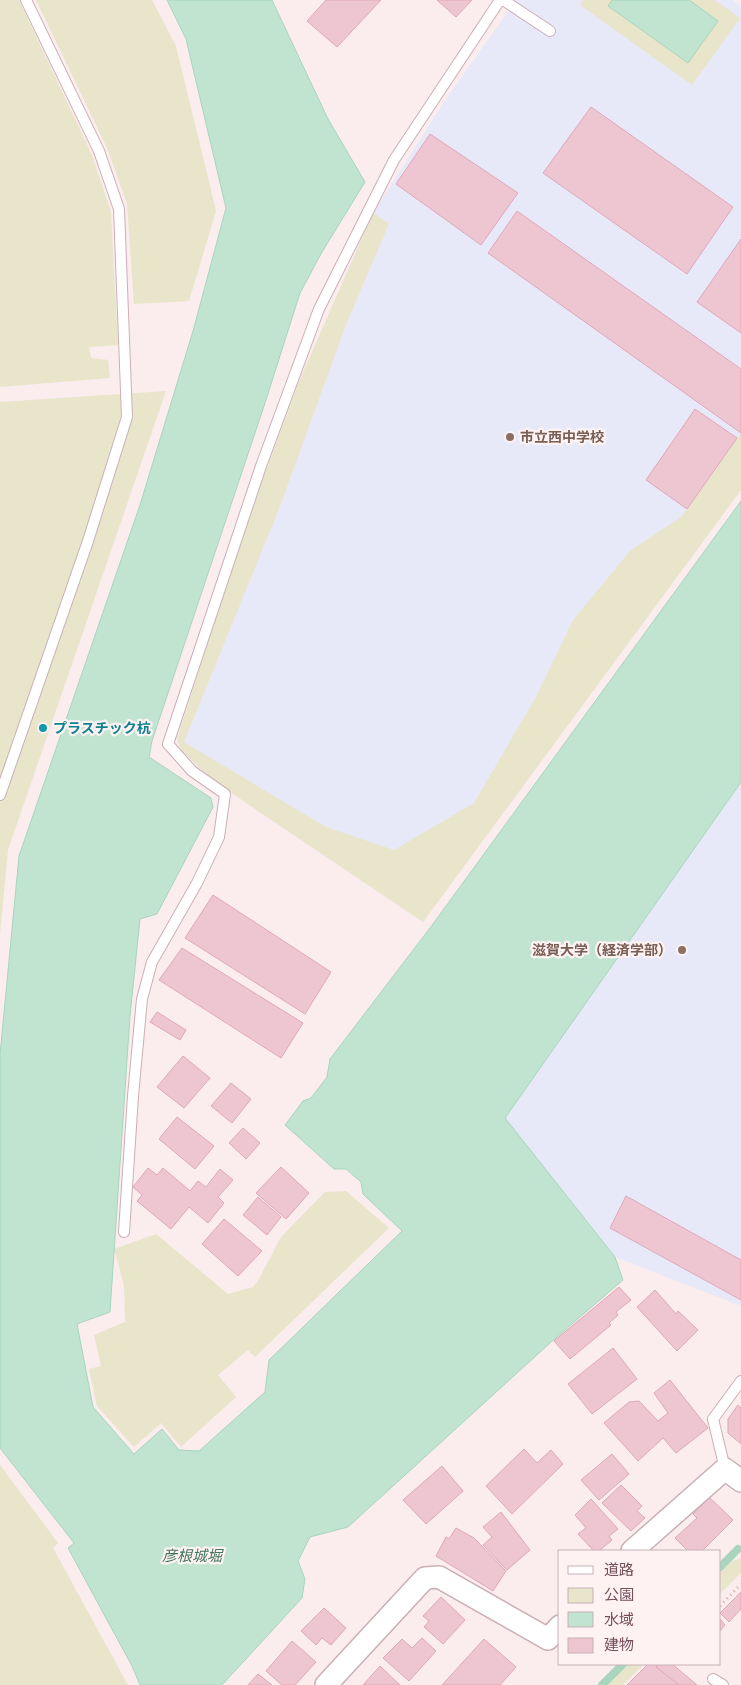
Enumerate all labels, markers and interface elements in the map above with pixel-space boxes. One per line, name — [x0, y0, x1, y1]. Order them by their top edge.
place label: 市立西中学校 — [520, 429, 604, 446]
marker: 市立西中学校 — [504, 431, 516, 443]
place label: プラスチック杭 — [53, 720, 151, 737]
marker: プラスチック杭 — [37, 722, 49, 734]
place label: 滋賀大学（経済学部） — [532, 942, 672, 959]
marker: 滋賀大学（経済学部） — [676, 944, 688, 956]
water label: 彦根城堀 — [162, 1547, 224, 1565]
legend — [558, 1550, 721, 1665]
text: 道路 — [604, 1561, 634, 1579]
text: 公園 — [604, 1586, 634, 1604]
text: 水域 — [604, 1611, 634, 1629]
text: 建物 — [604, 1636, 634, 1654]

